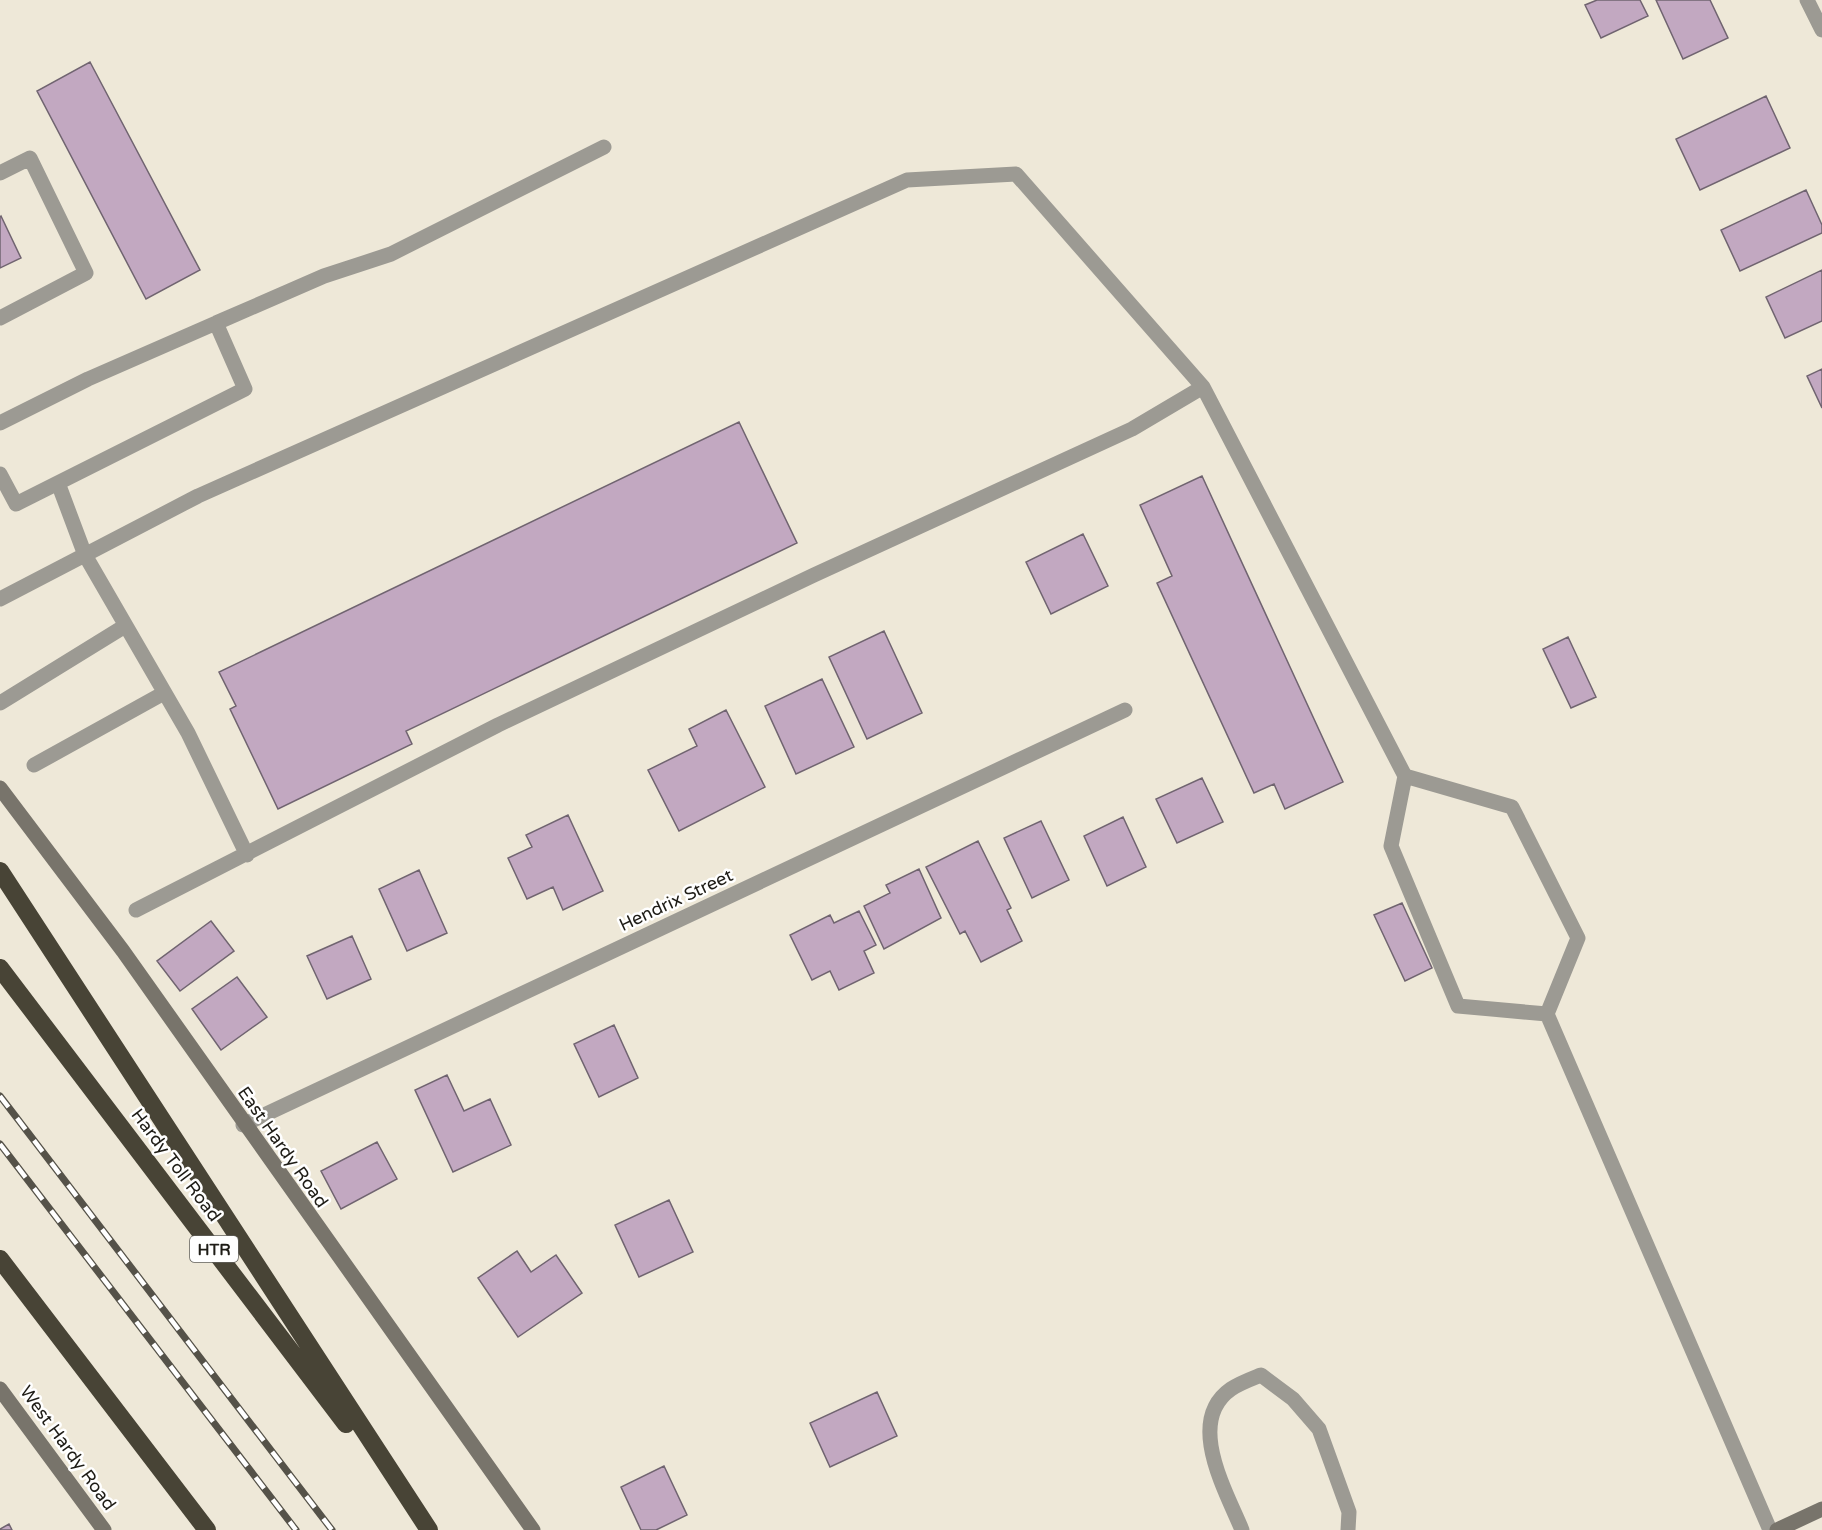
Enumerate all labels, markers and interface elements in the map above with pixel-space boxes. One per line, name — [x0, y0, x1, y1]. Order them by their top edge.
street label: Hendrix Street — [616, 864, 737, 936]
street label: East Hardy Road — [233, 1082, 333, 1212]
street label: Hardy Toll Road — [126, 1104, 226, 1226]
road number: HTR — [190, 1236, 238, 1262]
street label: West Hardy Road — [15, 1381, 121, 1515]

